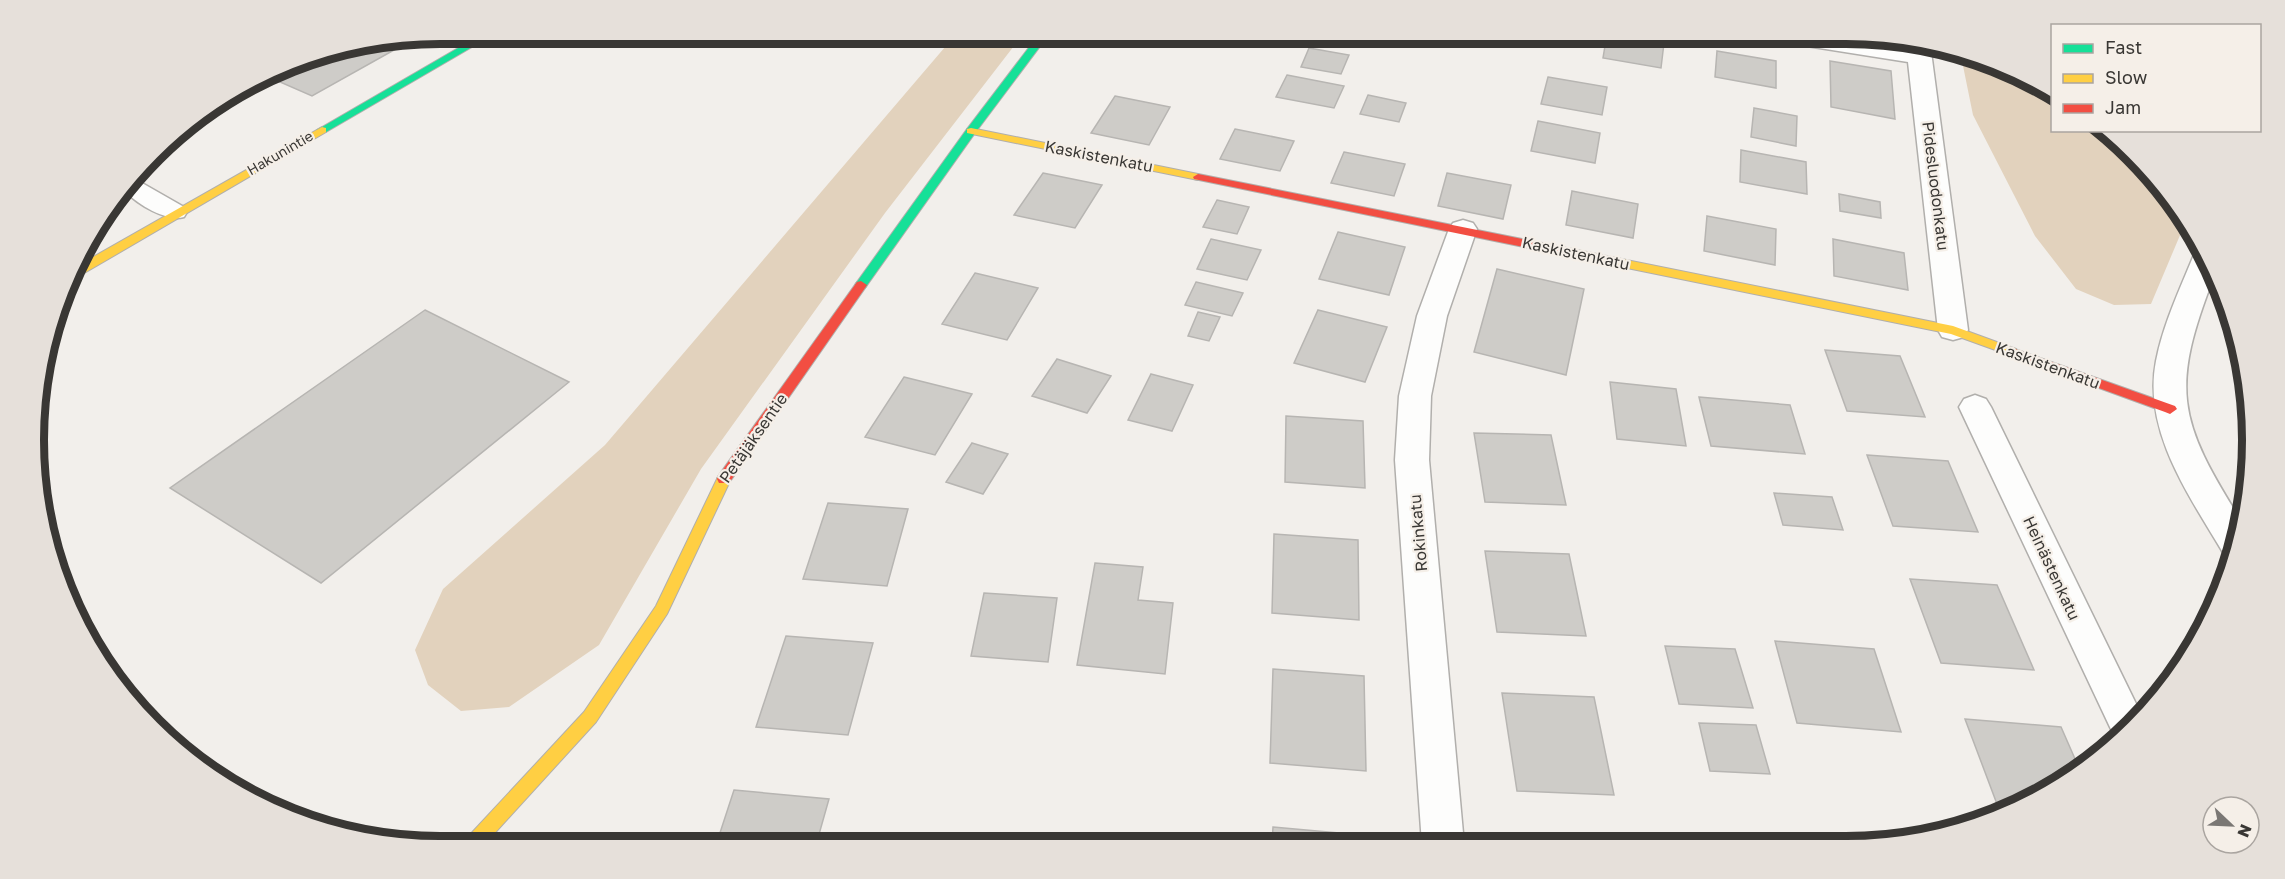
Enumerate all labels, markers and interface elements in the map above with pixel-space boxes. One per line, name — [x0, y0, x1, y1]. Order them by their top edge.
legend — [2051, 24, 2261, 132]
text: Fast — [2105, 36, 2142, 58]
text: Slow — [2105, 66, 2148, 88]
text: Jam — [2105, 96, 2141, 118]
street label: Pidesluodonkatu — [1918, 120, 1954, 252]
street label: Hakunintie — [244, 127, 316, 178]
street label: Kaskistenkatu — [1043, 136, 1155, 176]
street label: Kaskistenkatu — [1520, 232, 1632, 274]
street label: Kaskistenkatu — [1993, 337, 2103, 393]
street label: Petäjäksentie — [715, 389, 791, 487]
street label: Rokinkatu — [1405, 494, 1431, 572]
street label: Heinästenkatu — [2019, 513, 2085, 623]
north arrow — [2201, 795, 2261, 855]
text: N — [2233, 821, 2256, 840]

